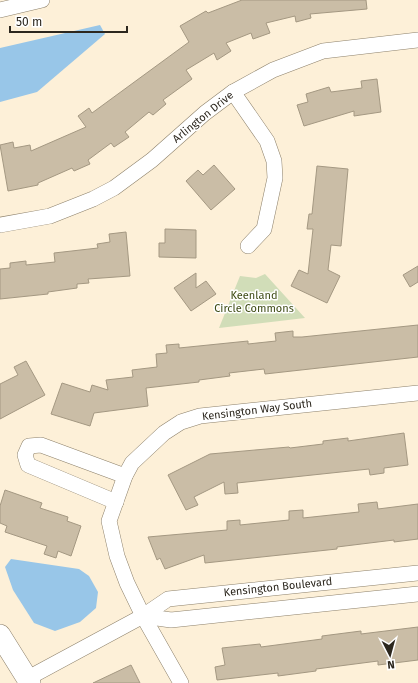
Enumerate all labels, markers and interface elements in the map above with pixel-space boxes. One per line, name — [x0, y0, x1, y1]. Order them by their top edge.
scale bar — [10, 8, 127, 34]
text: 50 m — [16, 15, 42, 29]
street label: Arlington Drive — [170, 89, 236, 145]
park label: Keenland Circle Commons — [214, 289, 294, 315]
street label: Kensington Way South — [201, 397, 313, 423]
street label: Kensington Boulevard — [223, 575, 333, 599]
north arrow — [370, 635, 410, 675]
text: N — [387, 658, 395, 671]

